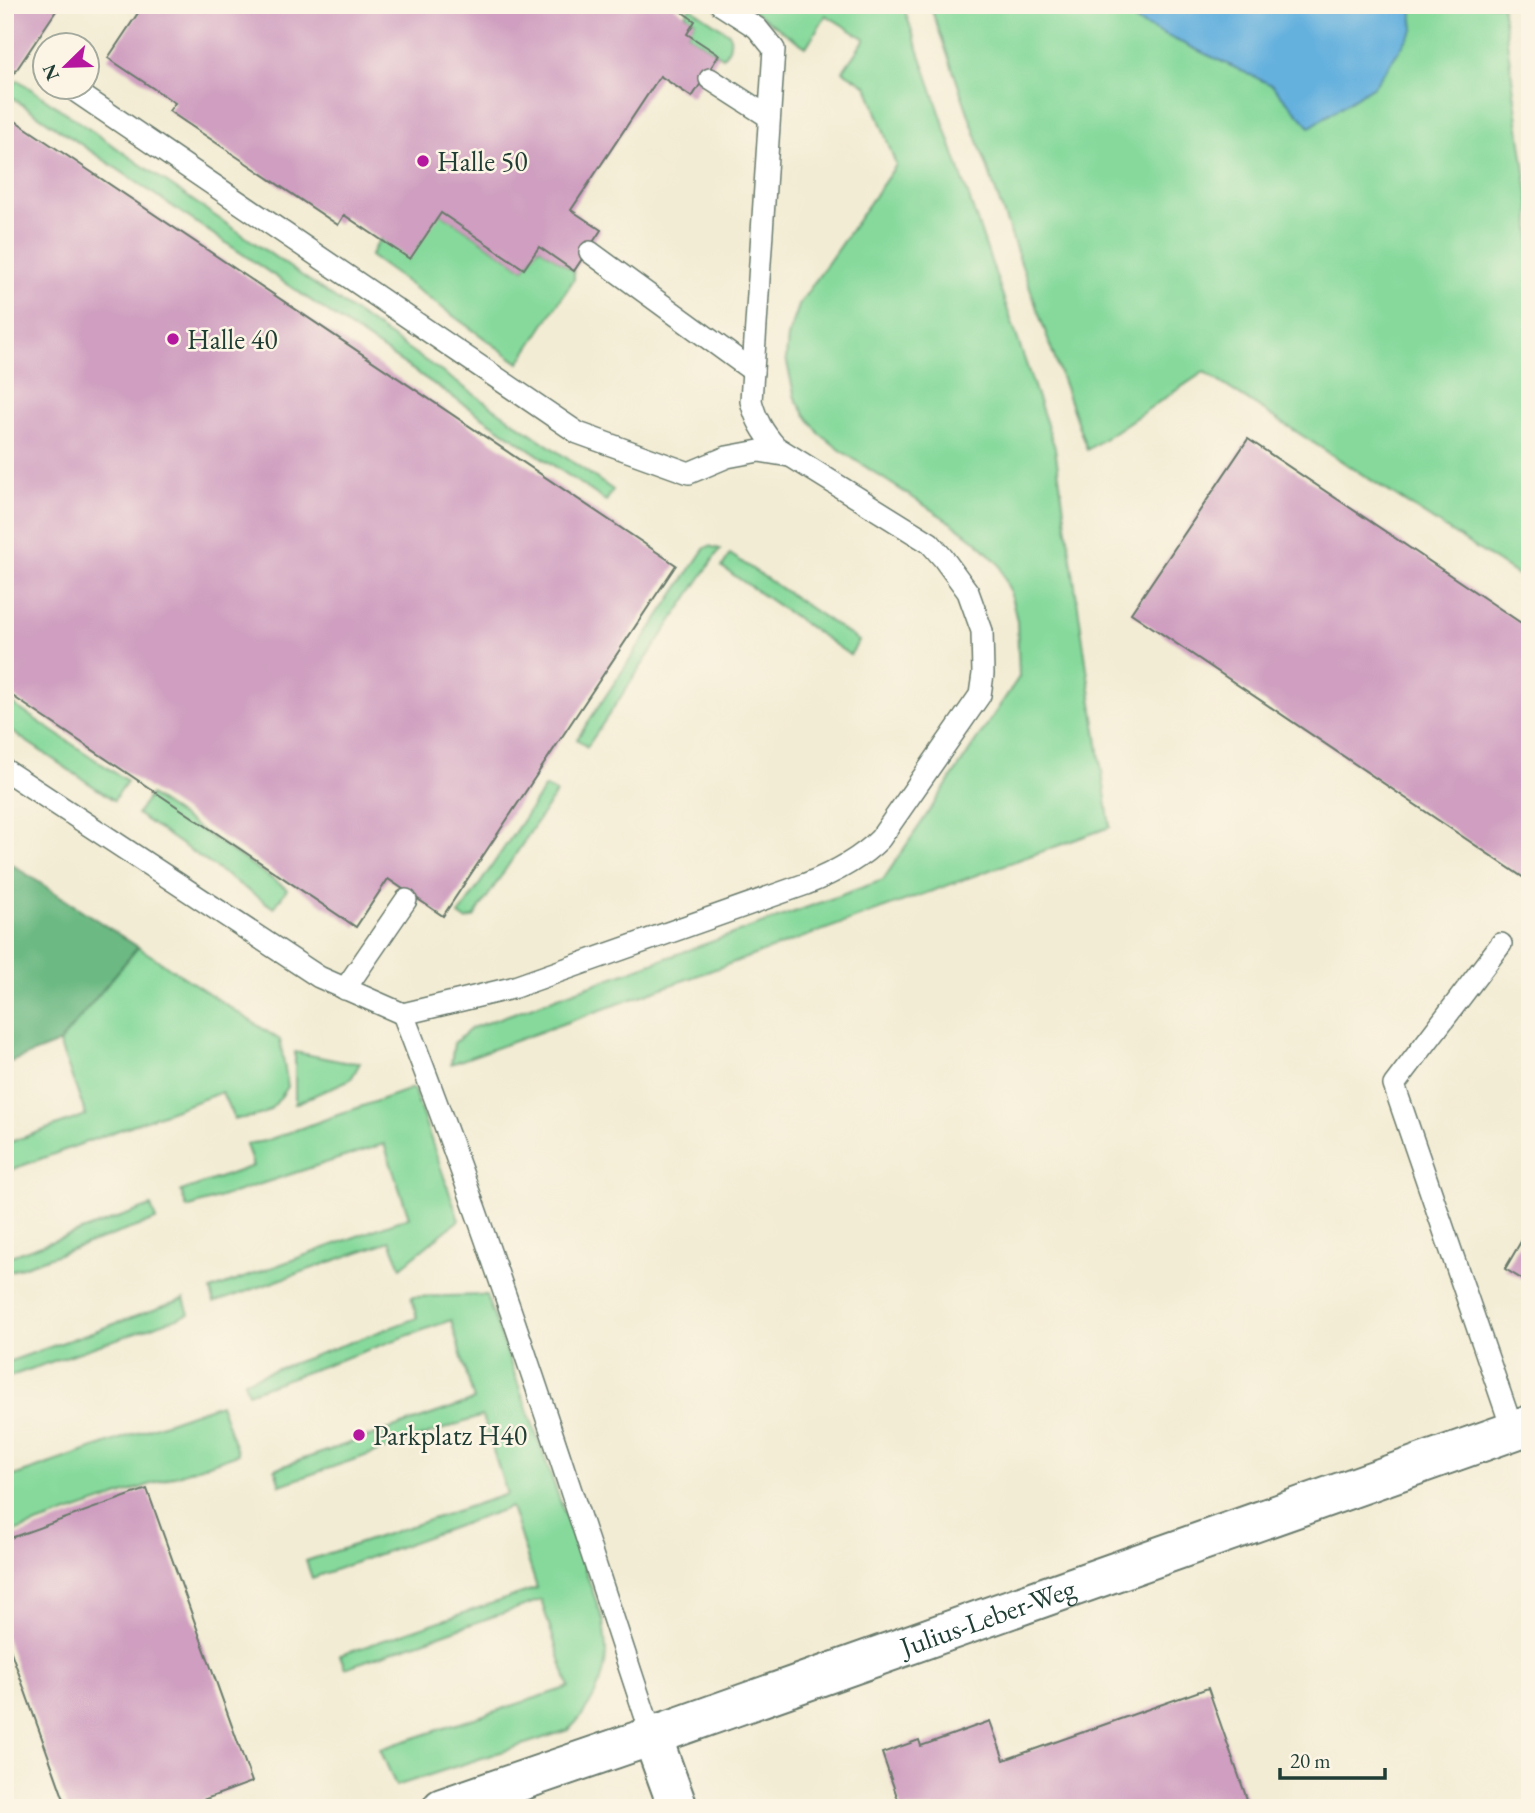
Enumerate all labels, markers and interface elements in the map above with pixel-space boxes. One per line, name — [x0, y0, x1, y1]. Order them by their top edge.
north arrow — [32, 32, 102, 102]
text: N — [36, 60, 65, 84]
place label: Halle 50 — [437, 143, 528, 179]
marker: Halle 50 — [415, 153, 431, 169]
place label: Halle 40 — [187, 321, 278, 357]
marker: Halle 40 — [165, 331, 181, 347]
place label: Parkplatz H40 — [373, 1417, 527, 1453]
marker: Parkplatz H40 — [351, 1427, 367, 1443]
street label: Julius-Leber-Weg — [893, 1569, 1081, 1665]
scale bar — [1280, 1736, 1384, 1780]
text: 20 m — [1290, 1747, 1331, 1774]

